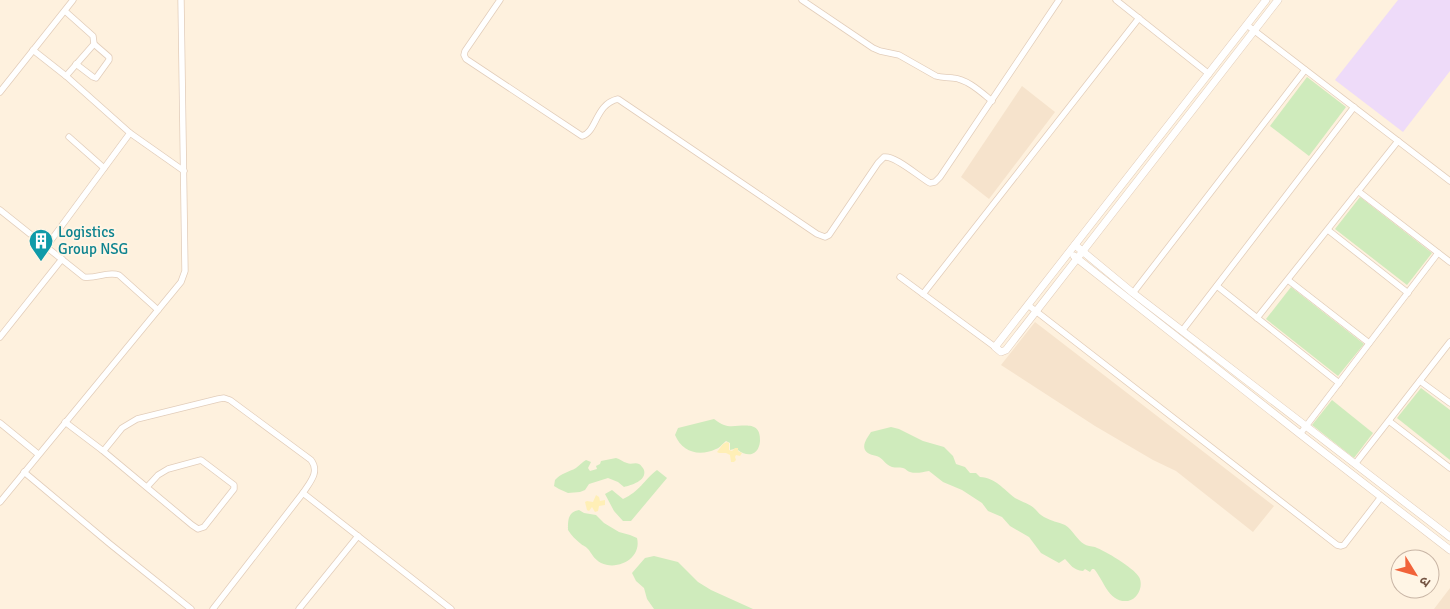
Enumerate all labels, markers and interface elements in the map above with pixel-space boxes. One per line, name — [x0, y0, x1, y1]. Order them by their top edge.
place label: Logistics Group NSG — [58, 223, 128, 258]
building icon: Logistics Group NSG — [28, 228, 54, 262]
north arrow — [1390, 549, 1440, 599]
text: उ — [1415, 573, 1434, 591]

